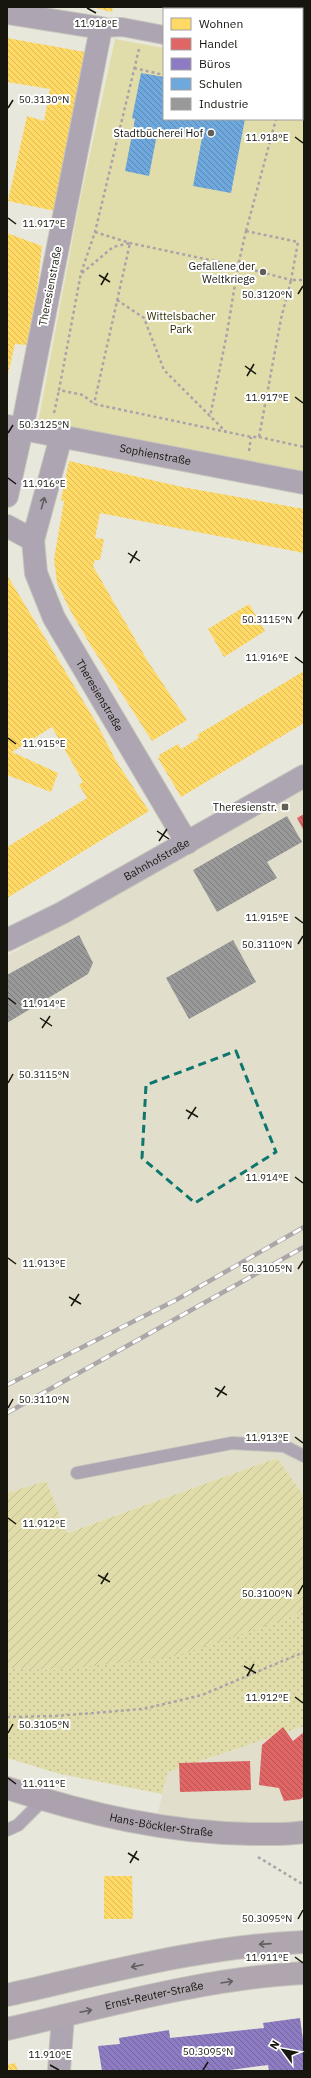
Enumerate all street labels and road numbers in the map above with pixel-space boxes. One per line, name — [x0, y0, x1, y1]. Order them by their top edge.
street label: Theresienstraße — [35, 245, 65, 327]
street label: Sophienstraße — [118, 441, 192, 468]
street label: Theresienstraße — [73, 657, 126, 734]
street label: Bahnhofstraße — [121, 835, 192, 884]
street label: Hans-Böckler-Straße — [108, 1810, 214, 1839]
street label: Ernst-Reuter-Straße — [103, 1978, 205, 2013]

